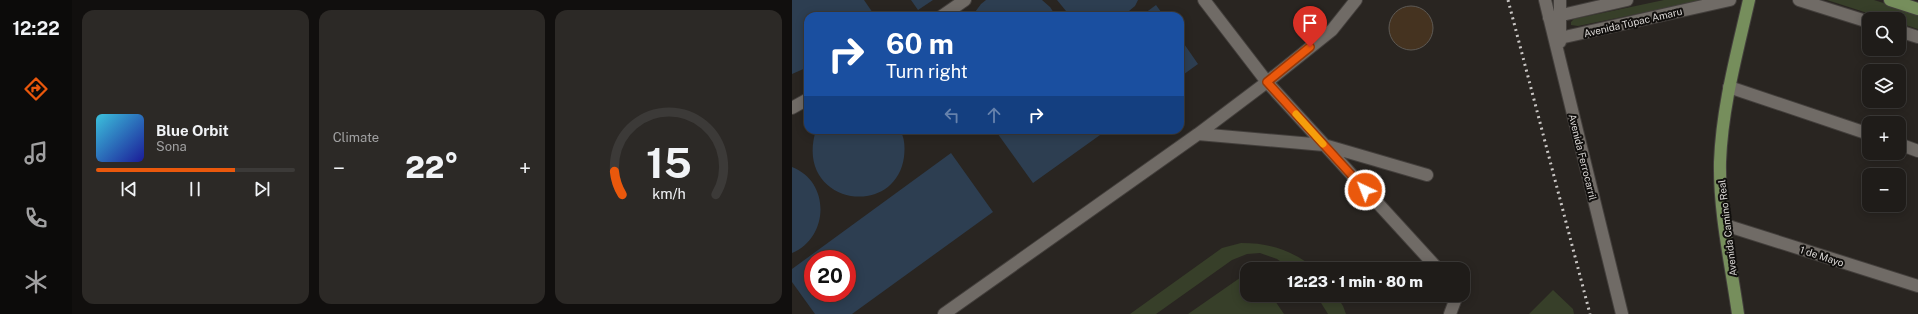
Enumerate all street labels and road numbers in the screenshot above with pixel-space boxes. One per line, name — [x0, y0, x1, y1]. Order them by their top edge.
street label: Avenida Túpac Amaru — [1583, 5, 1684, 39]
street label: Avenida Ferrocarril — [1566, 113, 1600, 201]
street label: Avenida Camino Real — [1715, 179, 1739, 277]
street label: 1 de Mayo — [1799, 243, 1846, 269]

